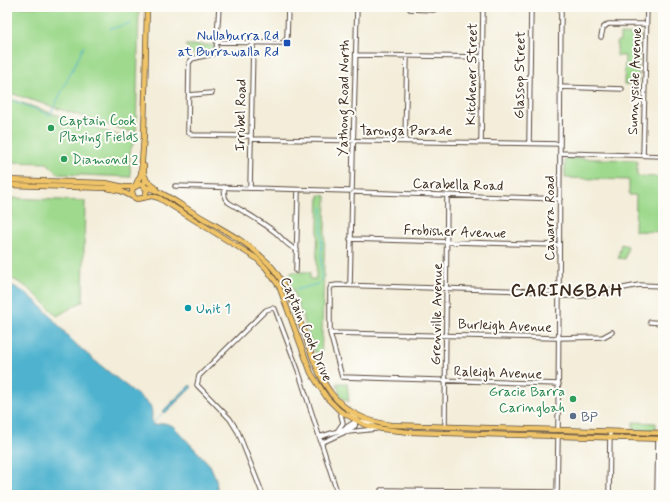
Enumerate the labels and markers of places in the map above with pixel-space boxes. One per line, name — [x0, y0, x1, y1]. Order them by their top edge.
place label: Nullaburra Rd at Burrawalla Rd — [178, 27, 279, 61]
marker: Nullaburra Rd at Burrawalla Rd — [282, 38, 292, 48]
place label: Captain Cook Playing Fields — [59, 112, 139, 148]
marker: Captain Cook Playing Fields — [46, 123, 56, 133]
place label: Diamond 2 — [72, 151, 139, 169]
marker: Diamond 2 — [59, 154, 69, 164]
place label: Unit 1 — [196, 300, 231, 318]
marker: Unit 1 — [183, 303, 193, 313]
place label: Gracie Barra Caringbah — [489, 383, 565, 417]
marker: Gracie Barra Caringbah — [568, 394, 578, 404]
place label: BP — [581, 408, 598, 426]
marker: BP — [568, 411, 578, 421]

